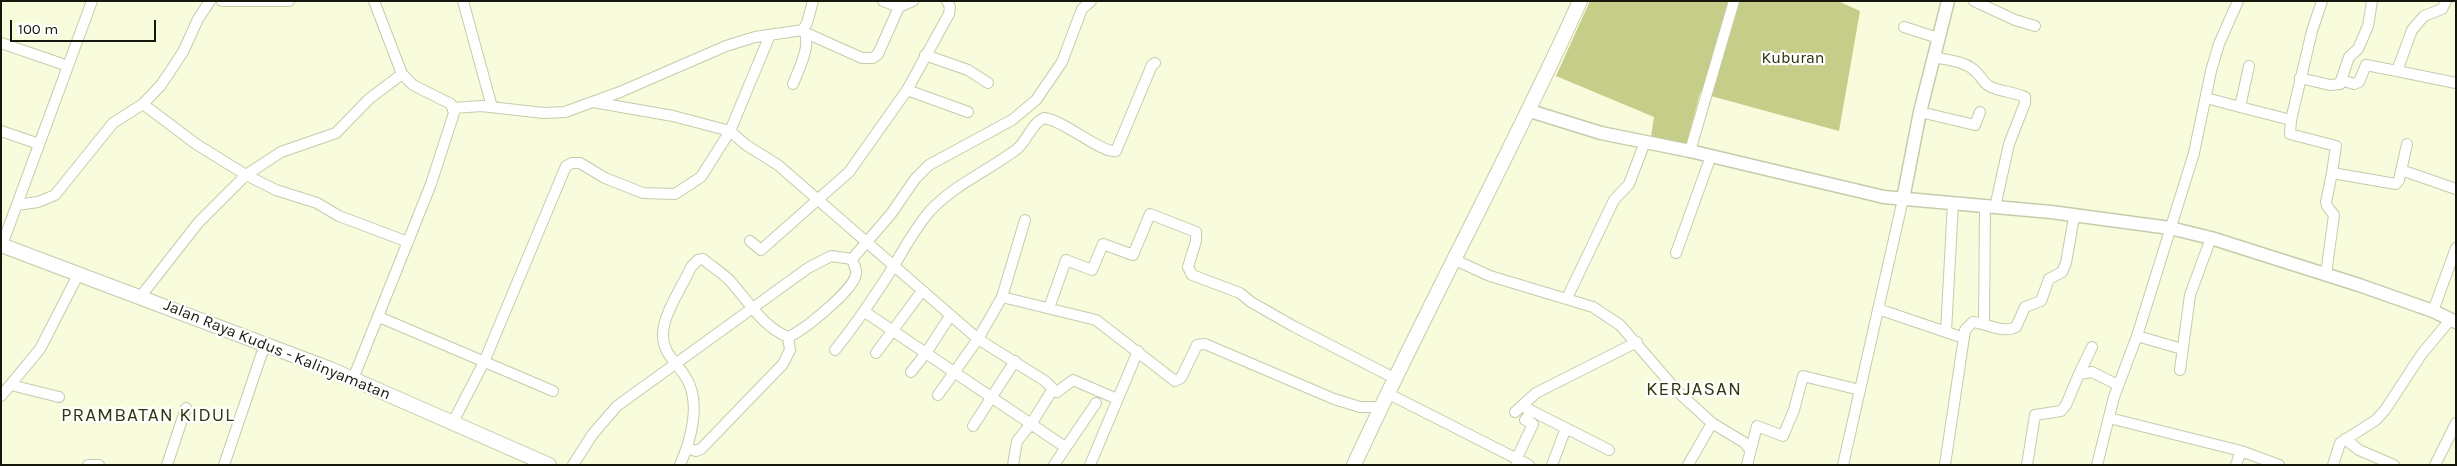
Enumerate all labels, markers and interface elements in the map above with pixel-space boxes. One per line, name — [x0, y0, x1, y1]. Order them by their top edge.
scale bar — [12, 10, 159, 42]
text: 100 m — [18, 20, 58, 38]
park label: Kuburan — [1762, 48, 1824, 68]
street label: Jalan Raya Kudus - Kalinyamatan — [161, 296, 393, 404]
district label: KERJASAN — [1645, 379, 1743, 401]
district label: PRAMBATAN KIDUL — [59, 405, 237, 427]

